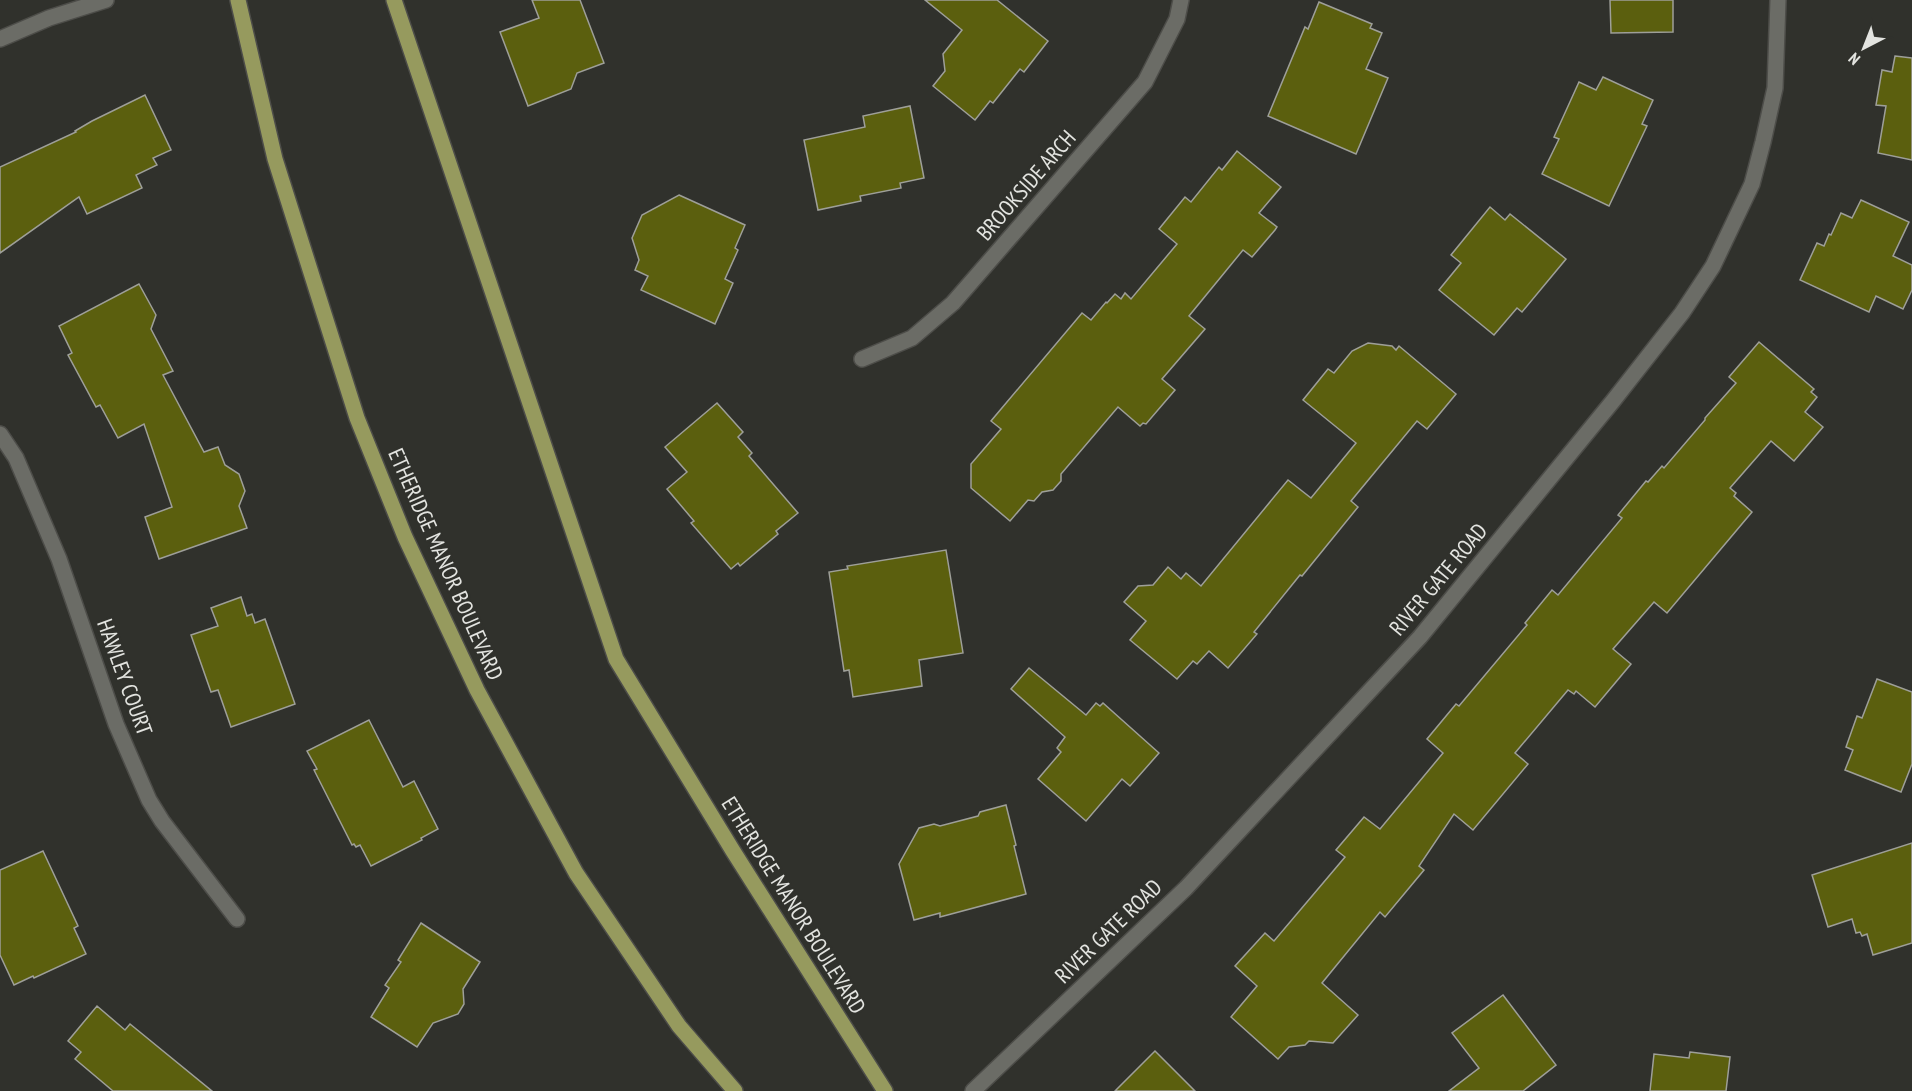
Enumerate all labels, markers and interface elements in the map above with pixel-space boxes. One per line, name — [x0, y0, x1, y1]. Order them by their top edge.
north arrow — [1834, 18, 1894, 78]
text: N — [1844, 49, 1864, 69]
street label: BROOKSIDE ARCH — [970, 124, 1082, 246]
street label: ETHERIDGE MANOR BOULEVARD — [382, 444, 510, 684]
street label: RIVER GATE ROAD — [1383, 517, 1493, 641]
street label: HAWLEY COURT — [91, 615, 159, 739]
street label: ETHERIDGE MANOR BOULEVARD — [716, 791, 872, 1019]
street label: RIVER GATE ROAD — [1049, 873, 1167, 989]

